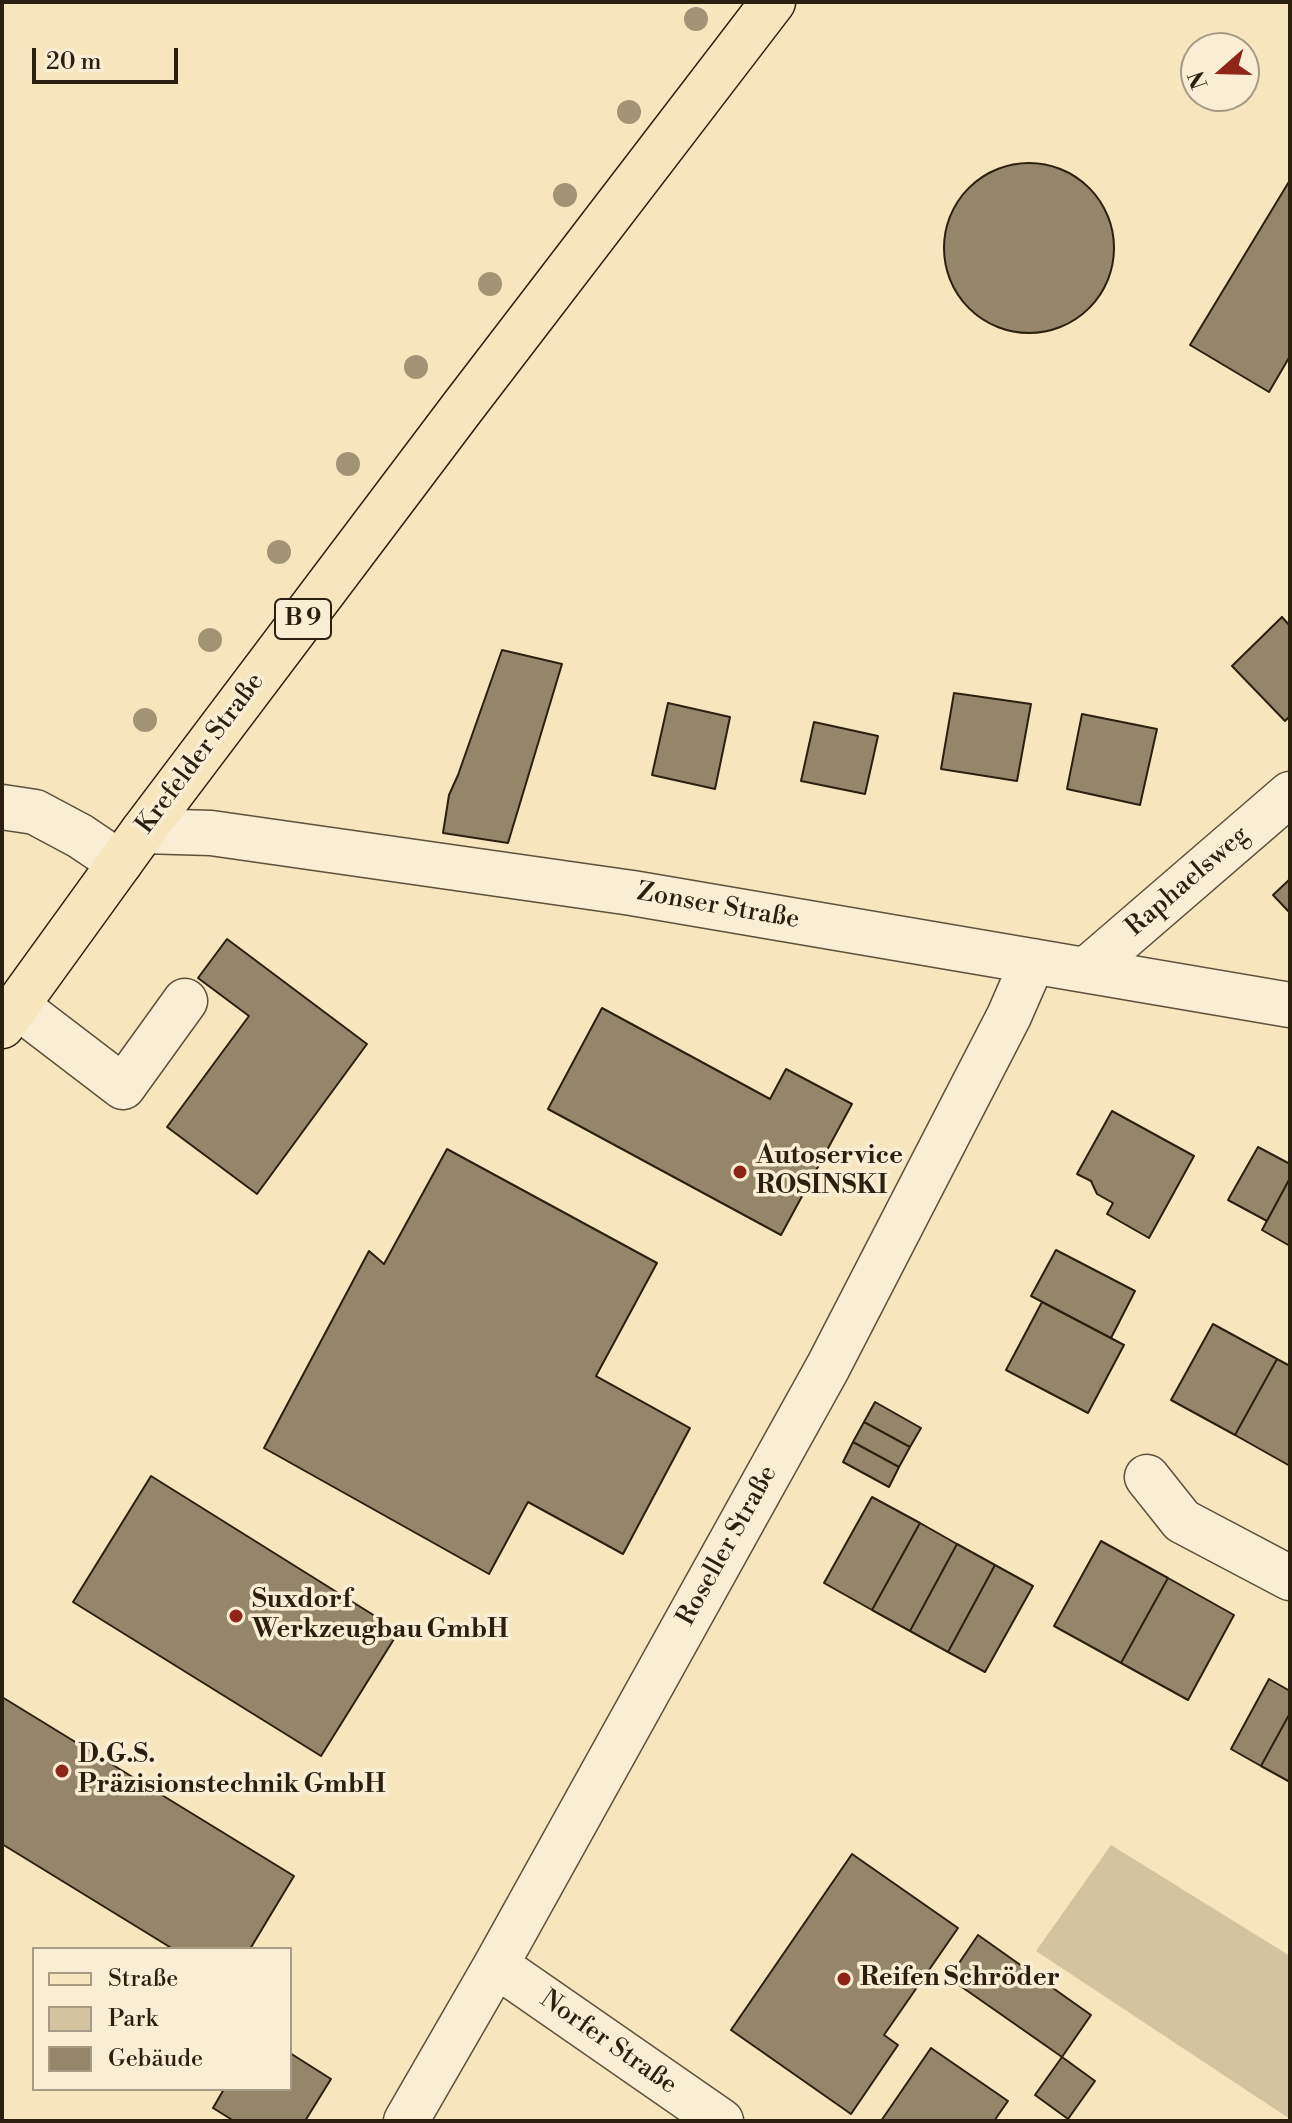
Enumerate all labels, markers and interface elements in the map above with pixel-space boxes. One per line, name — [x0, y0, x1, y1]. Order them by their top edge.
scale bar — [36, 32, 182, 82]
north arrow — [1180, 32, 1260, 112]
text: 20 m — [46, 47, 102, 77]
text: N — [1183, 67, 1215, 92]
road number: B 9 — [275, 599, 331, 639]
street label: Krefelder Straße — [130, 667, 272, 841]
street label: Raphaelsweg — [1120, 820, 1256, 944]
street label: Zonser Straße — [634, 877, 802, 937]
place label: Autoservice ROSINSKI — [756, 1141, 903, 1202]
marker: Autoservice ROSINSKI — [731, 1163, 749, 1181]
street label: Roseller Straße — [671, 1461, 785, 1631]
place label: Suxdorf Werkzeugbau GmbH — [252, 1585, 509, 1646]
marker: Suxdorf Werkzeugbau GmbH — [227, 1607, 245, 1625]
place label: D.G.S. Präzisionstechnik GmbH — [78, 1740, 386, 1802]
marker: D.G.S. Präzisionstechnik GmbH — [53, 1762, 71, 1780]
legend — [32, 1947, 292, 2091]
place label: Reifen Schröder — [860, 1963, 1060, 1995]
text: Straße — [108, 1964, 178, 1994]
marker: Reifen Schröder — [835, 1970, 853, 1988]
street label: Norfer Straße — [533, 1984, 683, 2102]
text: Park — [108, 2004, 158, 2034]
text: Gebäude — [108, 2044, 203, 2074]

